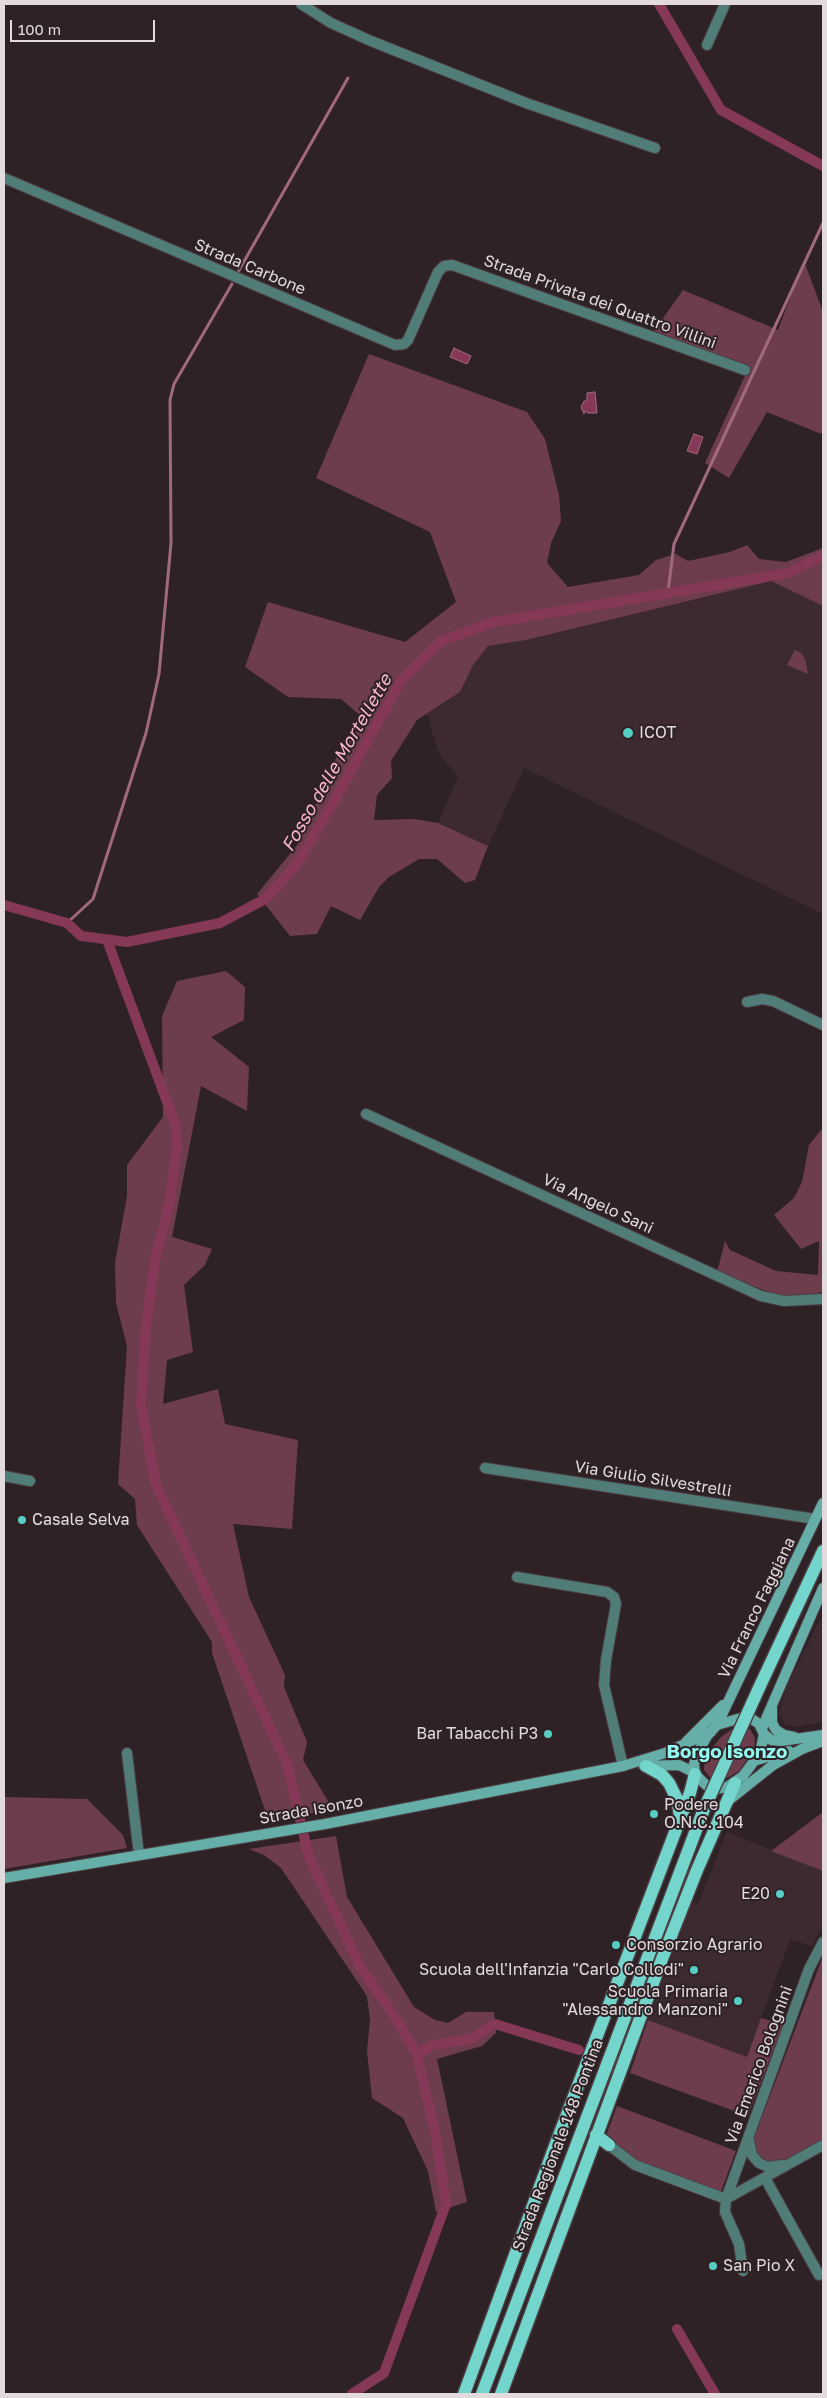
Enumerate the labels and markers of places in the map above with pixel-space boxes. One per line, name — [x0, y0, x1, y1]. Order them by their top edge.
place label: ICOT — [639, 723, 676, 743]
marker: ICOT — [621, 726, 635, 740]
place label: Casale Selva — [32, 1510, 130, 1530]
marker: Casale Selva — [16, 1514, 28, 1526]
place label: Bar Tabacchi P3 — [416, 1724, 538, 1744]
marker: Bar Tabacchi P3 — [542, 1728, 554, 1740]
place label: Podere O.N.C. 104 — [664, 1795, 744, 1833]
marker: Podere O.N.C. 104 — [648, 1808, 660, 1820]
place label: E20 — [741, 1884, 770, 1904]
marker: E20 — [774, 1888, 786, 1900]
place label: Consorzio Agrario — [626, 1935, 762, 1955]
marker: Consorzio Agrario — [610, 1939, 622, 1951]
place label: Scuola dell'Infanzia "Carlo Collodi" — [419, 1960, 684, 1980]
marker: Scuola dell'Infanzia "Carlo Collodi" — [688, 1964, 700, 1976]
place label: Scuola Primaria "Alessandro Manzoni" — [562, 1982, 728, 2020]
marker: Scuola Primaria "Alessandro Manzoni" — [732, 1995, 744, 2007]
place label: San Pio X — [723, 2256, 795, 2276]
marker: San Pio X — [707, 2260, 719, 2272]

